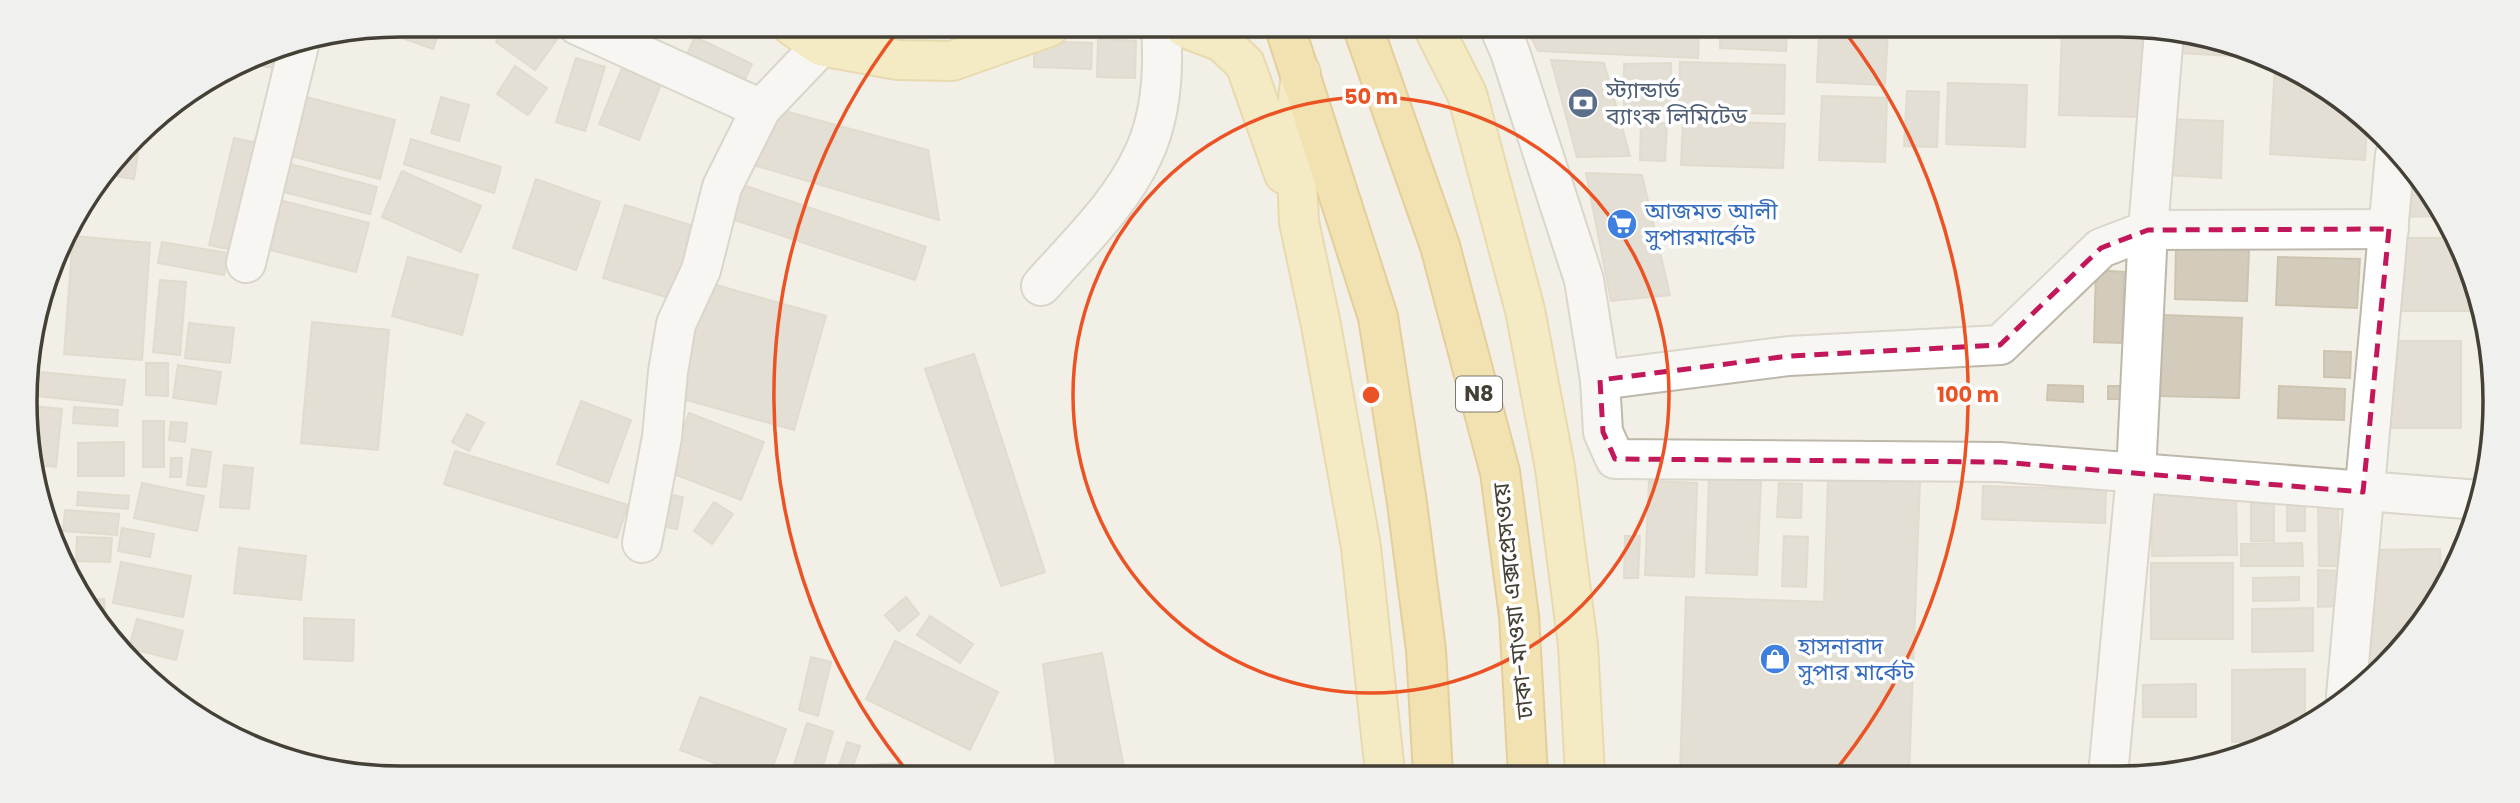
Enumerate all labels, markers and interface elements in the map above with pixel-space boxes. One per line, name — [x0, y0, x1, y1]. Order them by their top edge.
place label: স্ট্যান্ডার্ড ব্যাংক লিমিটেড — [1605, 74, 1748, 132]
text: 50 m — [1344, 82, 1398, 111]
bank icon: স্ট্যান্ডার্ড ব্যাংক লিমিটেড — [1566, 86, 1600, 120]
place label: আজমত আলী সুপারমার্কেট — [1644, 195, 1778, 253]
supermarket icon: আজমত আলী সুপারমার্কেট — [1605, 207, 1639, 241]
road number: N8 — [1456, 376, 1502, 412]
text: 100 m — [1937, 380, 1999, 409]
centre of rings — [1359, 383, 1383, 407]
street label: ঢাকা-মাওয়া এক্সপ্রেসওয়ে — [1485, 481, 1541, 722]
place label: হাসনাবাদ সুপার মার্কেট — [1797, 630, 1915, 688]
shop icon: হাসনাবাদ সুপার মার্কেট — [1758, 642, 1792, 676]

